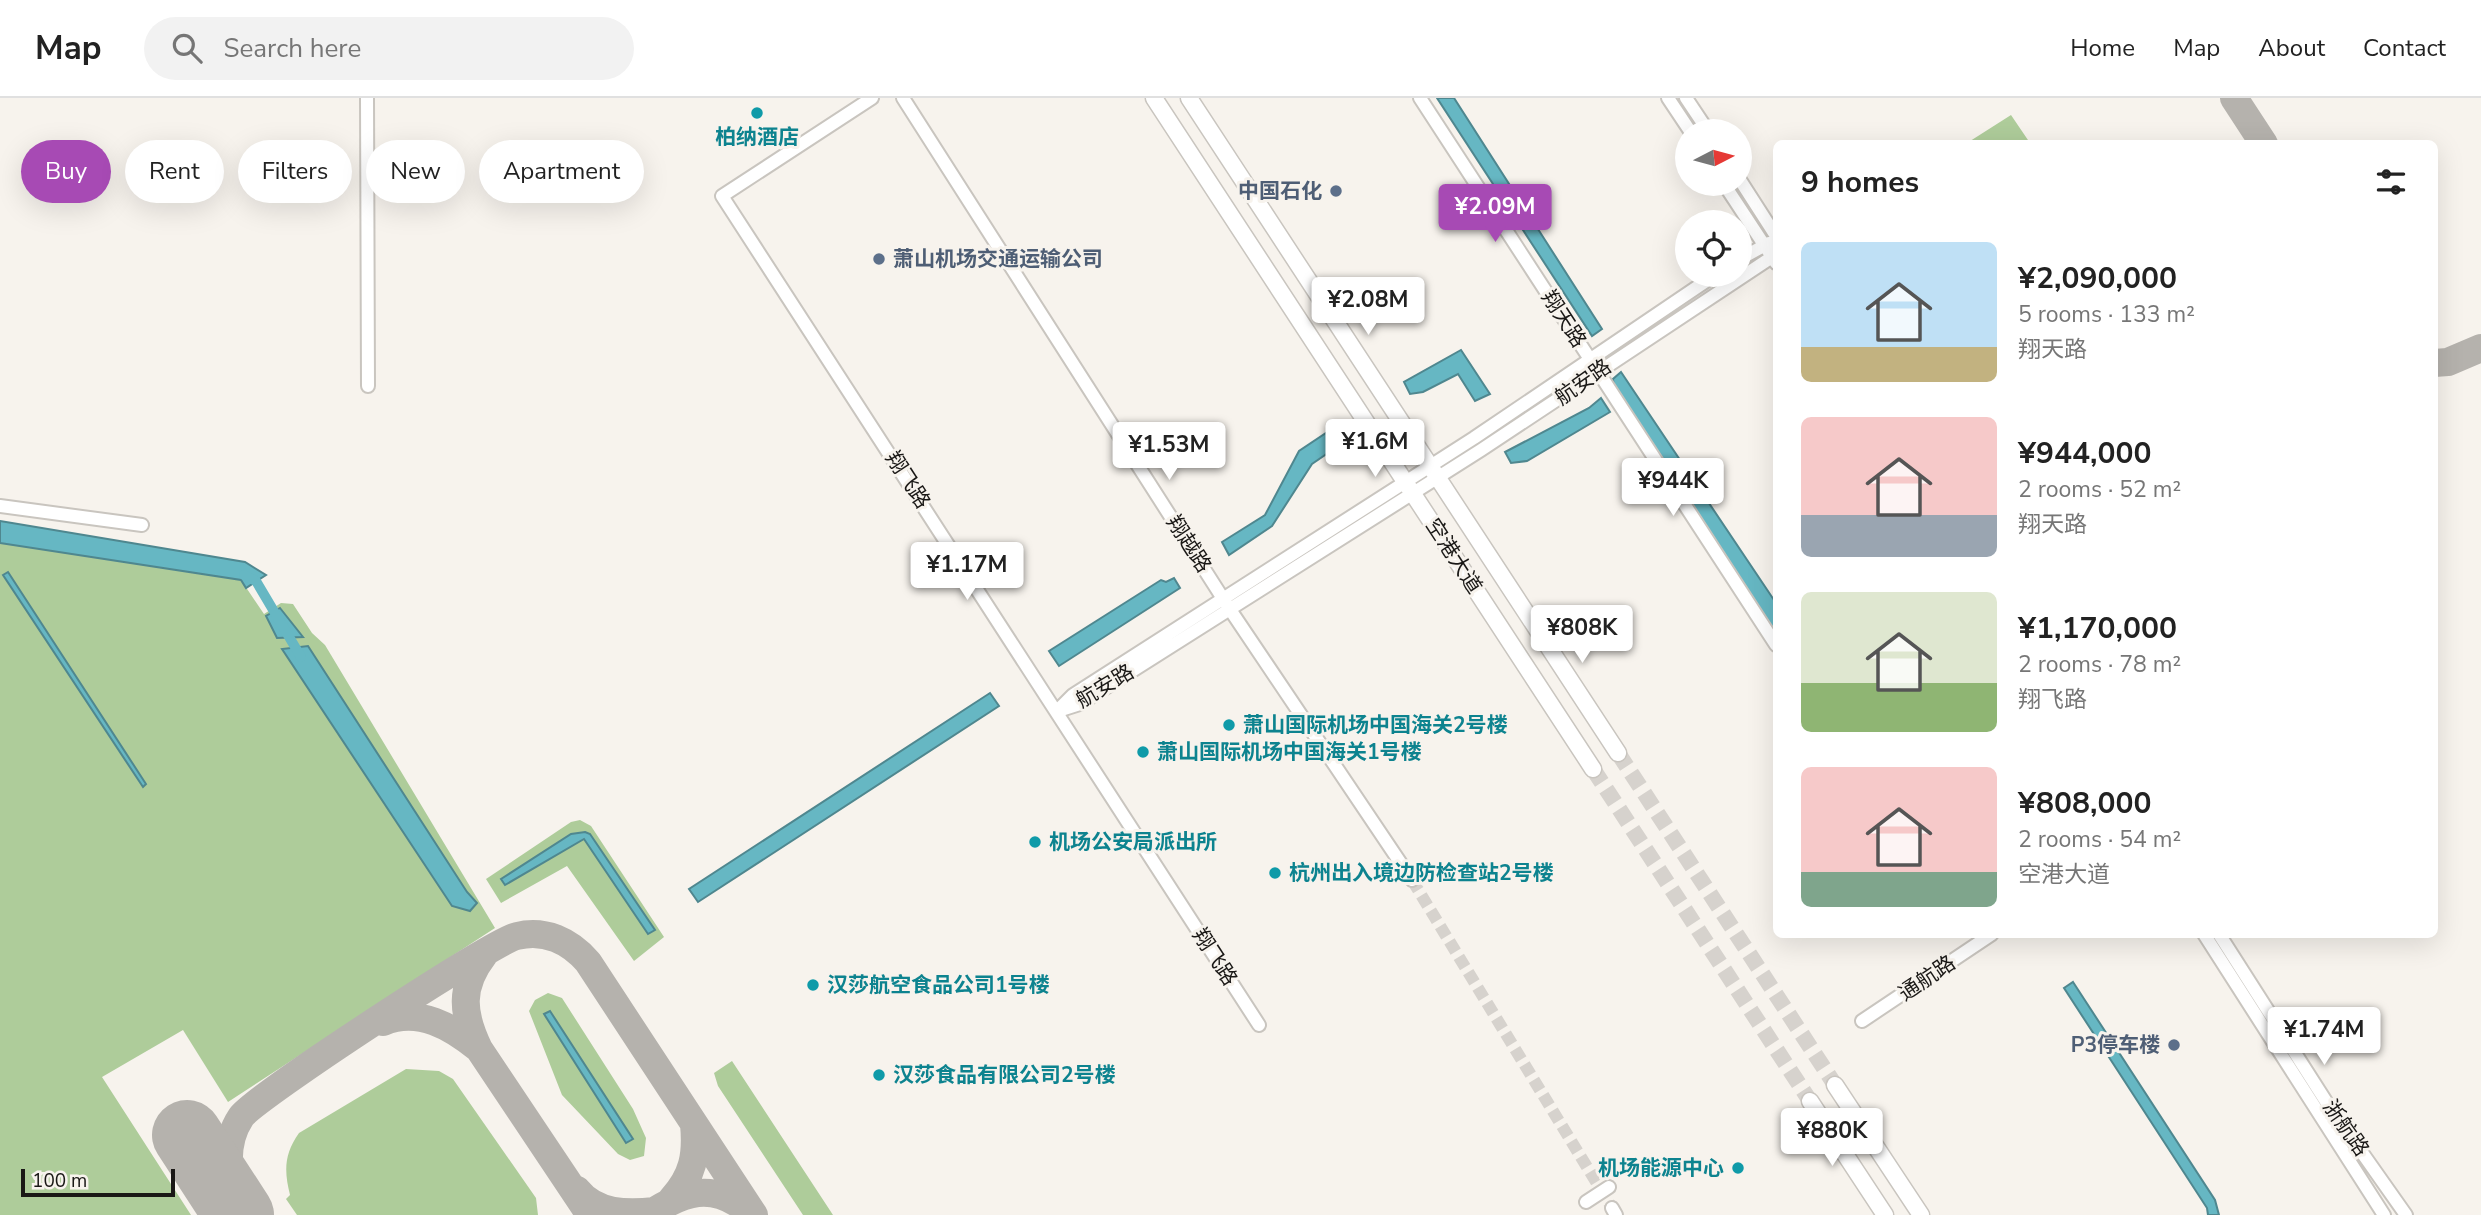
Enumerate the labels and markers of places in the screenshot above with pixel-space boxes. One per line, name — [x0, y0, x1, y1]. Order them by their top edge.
marker: 柏纳酒店 — [749, 105, 765, 121]
place label: 柏纳酒店 — [715, 123, 799, 151]
place label: 中国石化 — [1238, 177, 1322, 205]
marker: 中国石化 — [1328, 183, 1344, 199]
pin: ¥2.09M — [1438, 184, 1552, 244]
place label: 萧山机场交通运输公司 — [893, 245, 1103, 273]
marker: 萧山机场交通运输公司 — [871, 251, 887, 267]
pin: ¥2.08M — [1311, 278, 1425, 337]
pin: ¥1.6M — [1326, 420, 1424, 479]
pin: ¥1.53M — [1112, 422, 1226, 482]
pin: ¥944K — [1624, 458, 1722, 518]
pin: ¥1.17M — [910, 542, 1024, 602]
pin: ¥808K — [1533, 606, 1631, 665]
place label: 萧山国际机场中国海关2号楼 — [1243, 711, 1508, 739]
marker: 萧山国际机场中国海关2号楼 — [1221, 717, 1237, 733]
place label: 萧山国际机场中国海关1号楼 — [1157, 738, 1422, 766]
marker: 萧山国际机场中国海关1号楼 — [1135, 744, 1151, 760]
place label: 机场公安局派出所 — [1049, 828, 1217, 856]
marker: 机场公安局派出所 — [1027, 834, 1043, 850]
place label: 杭州出入境边防检查站2号楼 — [1289, 859, 1554, 887]
marker: 杭州出入境边防检查站2号楼 — [1267, 865, 1283, 881]
place label: 汉莎航空食品公司1号楼 — [827, 971, 1050, 999]
marker: 汉莎航空食品公司1号楼 — [805, 977, 821, 993]
pin: ¥1.74M — [2267, 1007, 2381, 1067]
place label: P3停车楼 — [2071, 1031, 2160, 1059]
marker: P3停车楼 — [2166, 1037, 2182, 1053]
place label: 汉莎食品有限公司2号楼 — [893, 1061, 1116, 1089]
marker: 汉莎食品有限公司2号楼 — [871, 1067, 887, 1083]
pin: ¥880K — [1783, 1108, 1881, 1168]
place label: 机场能源中心 — [1598, 1154, 1724, 1182]
marker: 机场能源中心 — [1730, 1160, 1746, 1176]

